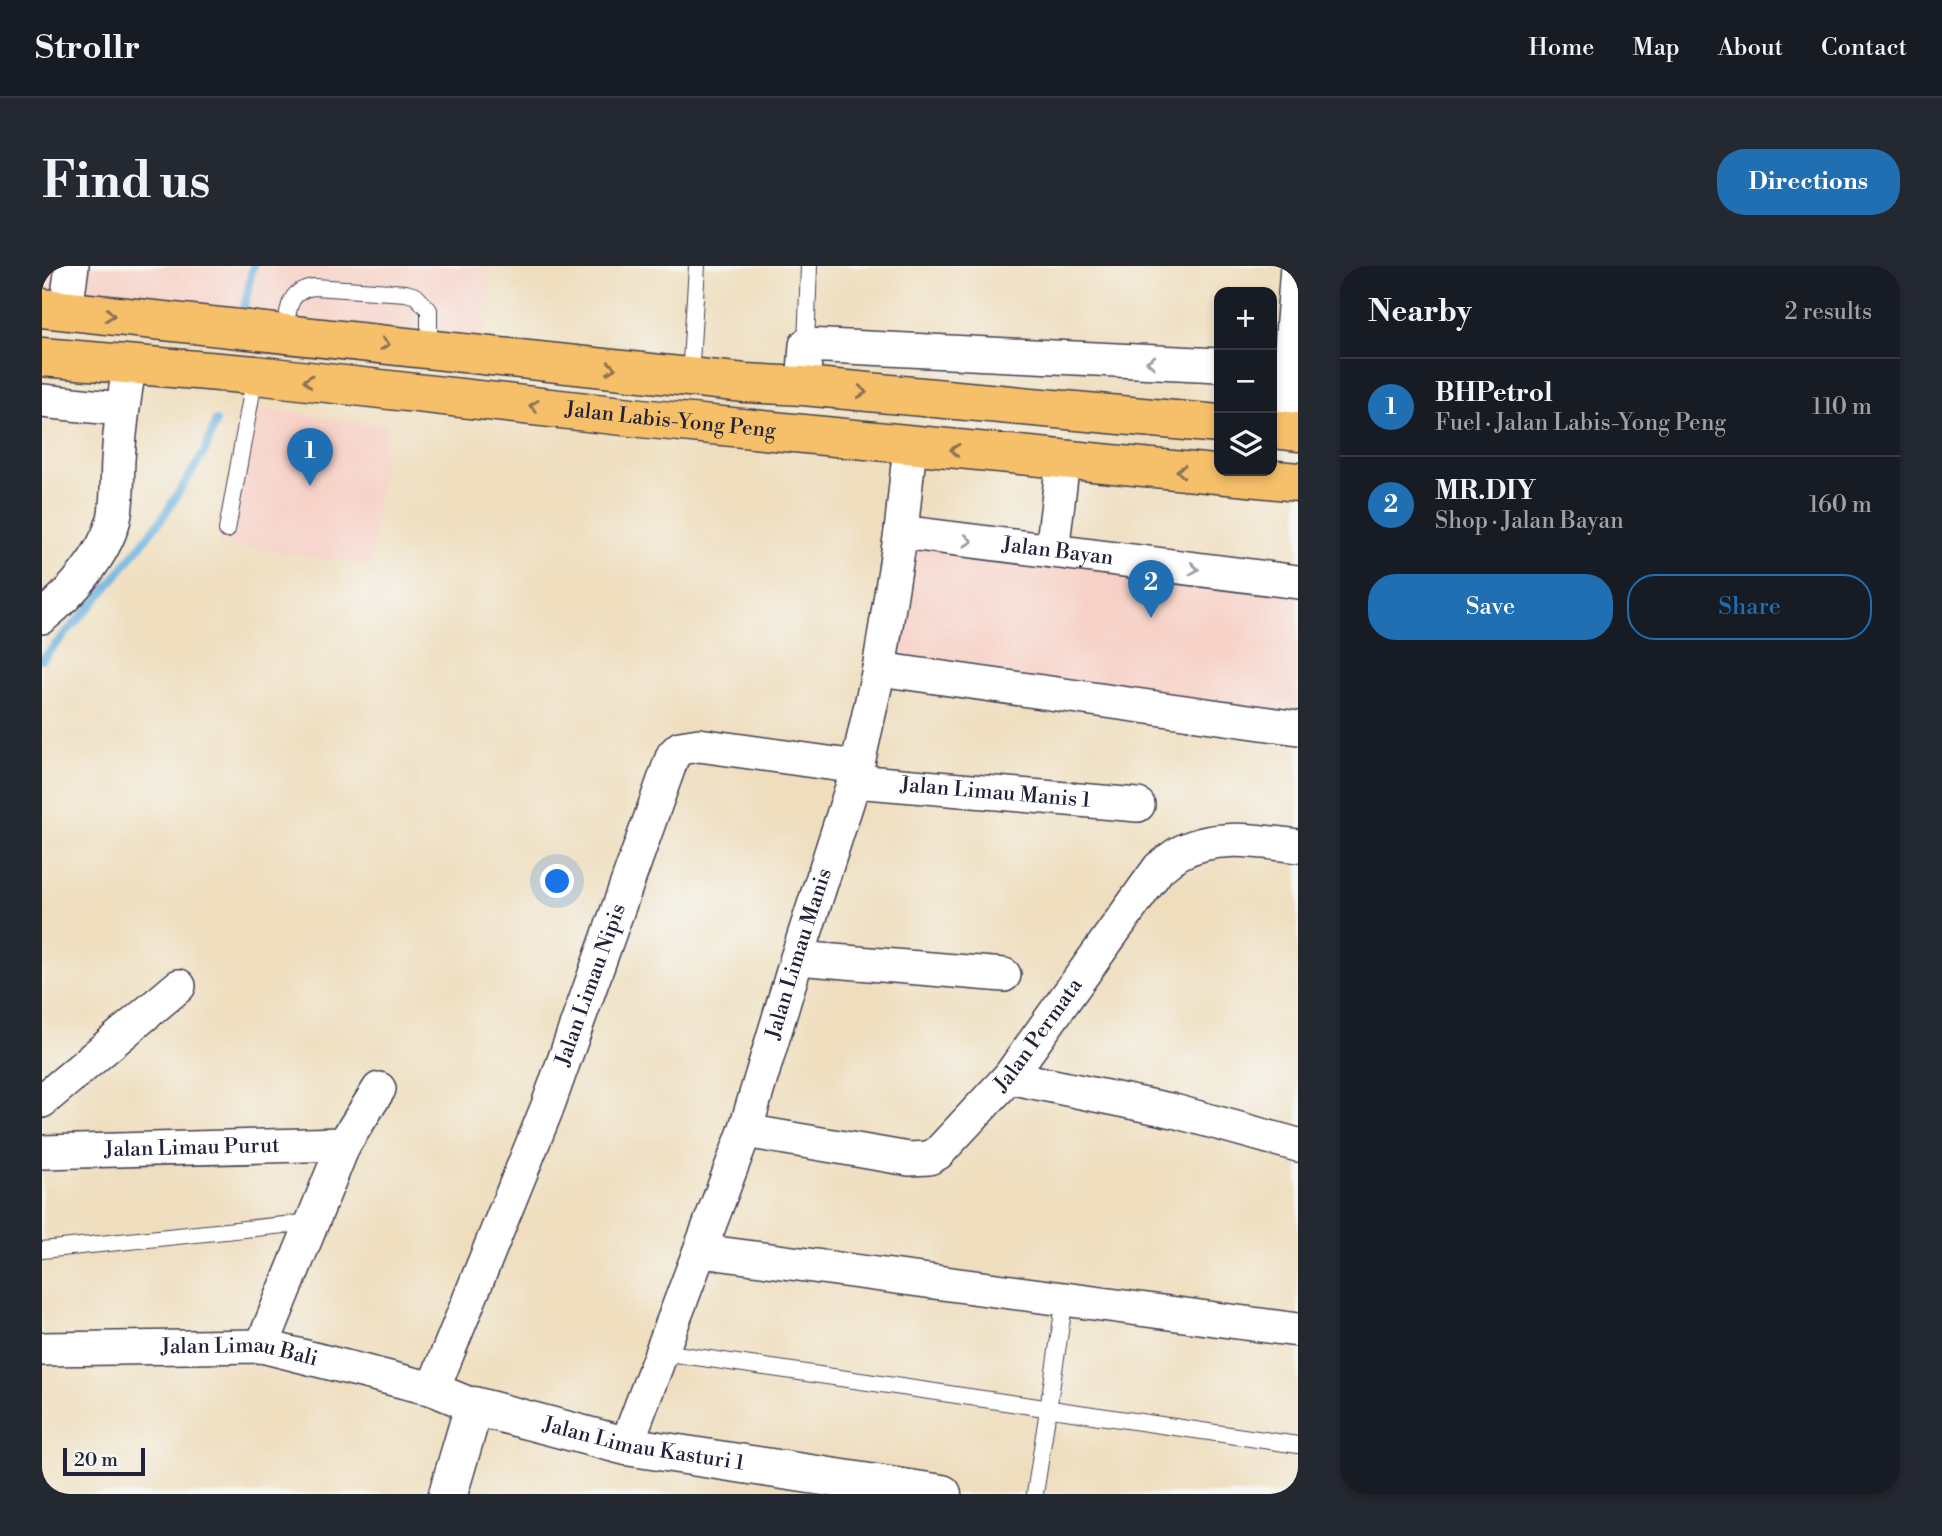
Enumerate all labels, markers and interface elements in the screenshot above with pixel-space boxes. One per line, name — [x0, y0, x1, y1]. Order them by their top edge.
text: Strollr — [35, 28, 140, 69]
text: Home — [1529, 33, 1594, 63]
text: Map — [1632, 33, 1680, 63]
text: About — [1718, 33, 1783, 63]
text: Contact — [1821, 33, 1907, 63]
button: Directions — [1717, 149, 1900, 215]
text: Find us — [42, 152, 211, 213]
map controls — [1214, 287, 1277, 476]
button: + — [1214, 287, 1277, 350]
text: Nearby — [1368, 293, 1472, 331]
text: 2 results — [1785, 298, 1872, 326]
one-way arrow — [104, 307, 116, 322]
one-way arrow — [379, 336, 391, 351]
button: − — [1214, 350, 1277, 413]
one-way arrow — [1145, 355, 1156, 370]
one-way arrow — [606, 360, 617, 375]
one-way arrow — [302, 373, 313, 388]
text: BHPetrol — [1435, 377, 1553, 409]
one-way arrow — [857, 384, 868, 399]
text: 1 — [1385, 393, 1397, 421]
text: 110 m — [1812, 393, 1872, 421]
street label: Jalan Labis-Yong Peng — [563, 397, 777, 444]
one-way arrow — [528, 398, 539, 413]
text: Fuel · Jalan Labis-Yong Peng — [1435, 409, 1726, 437]
button: layers — [1214, 413, 1277, 476]
pin: 1 — [287, 428, 333, 486]
one-way arrow — [949, 442, 961, 457]
one-way arrow — [1175, 464, 1186, 479]
text: MR.DIY — [1435, 475, 1536, 507]
text: 2 — [1384, 491, 1398, 519]
text: 160 m — [1809, 491, 1872, 519]
text: Shop · Jalan Bayan — [1435, 507, 1624, 535]
street label: Jalan Bayan — [1000, 532, 1115, 572]
one-way arrow — [963, 533, 974, 548]
pin: 2 — [1128, 560, 1174, 618]
one-way arrow — [1188, 562, 1200, 577]
button: Save — [1368, 574, 1613, 640]
button: Share — [1627, 574, 1872, 640]
street label: Jalan Limau Manis 1 — [898, 772, 1092, 814]
your location — [540, 864, 574, 898]
street label: Jalan Limau Manis — [760, 865, 838, 1043]
street label: Jalan Limau Nipis — [550, 900, 632, 1070]
street label: Jalan Permata — [988, 973, 1089, 1098]
street label: Jalan Limau Purut — [103, 1133, 280, 1163]
street label: Jalan Limau Bali — [160, 1333, 321, 1373]
street label: Jalan Limau Kasturi 1 — [539, 1411, 746, 1477]
scale bar — [63, 1445, 145, 1477]
text: 20 m — [74, 1448, 118, 1472]

